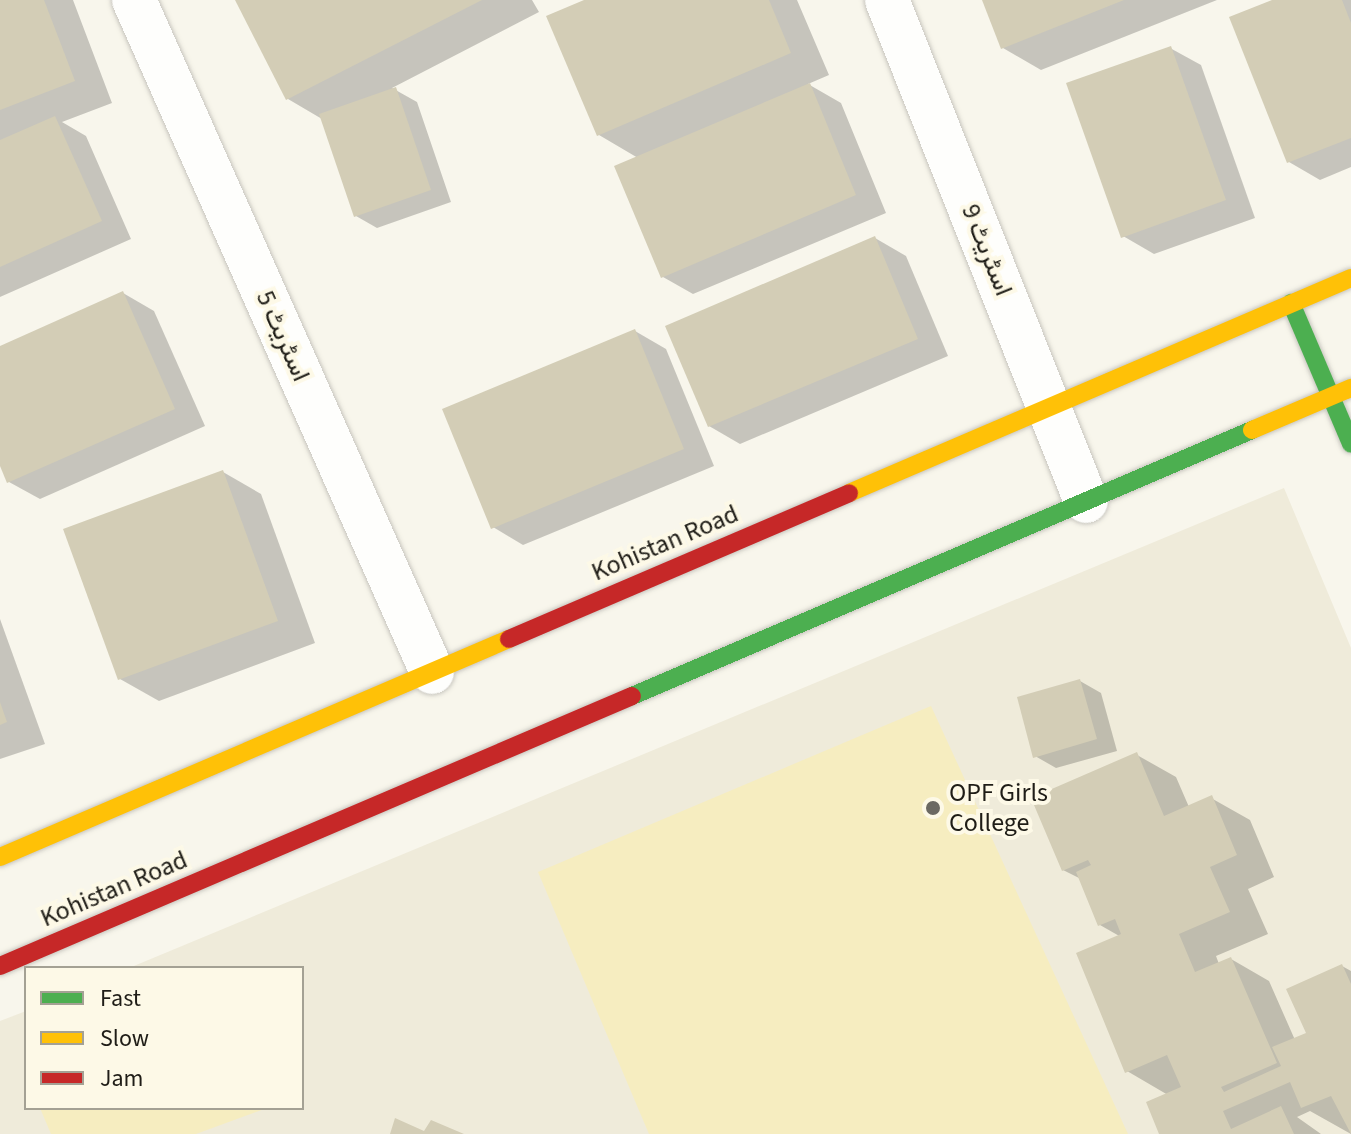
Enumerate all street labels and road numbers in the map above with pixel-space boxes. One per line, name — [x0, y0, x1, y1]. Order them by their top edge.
street label: اسٹریٹ 9 — [955, 200, 1019, 300]
street label: اسٹریٹ 5 — [249, 286, 317, 386]
street label: Kohistan Road — [587, 498, 743, 588]
street label: Kohistan Road — [36, 844, 192, 934]

